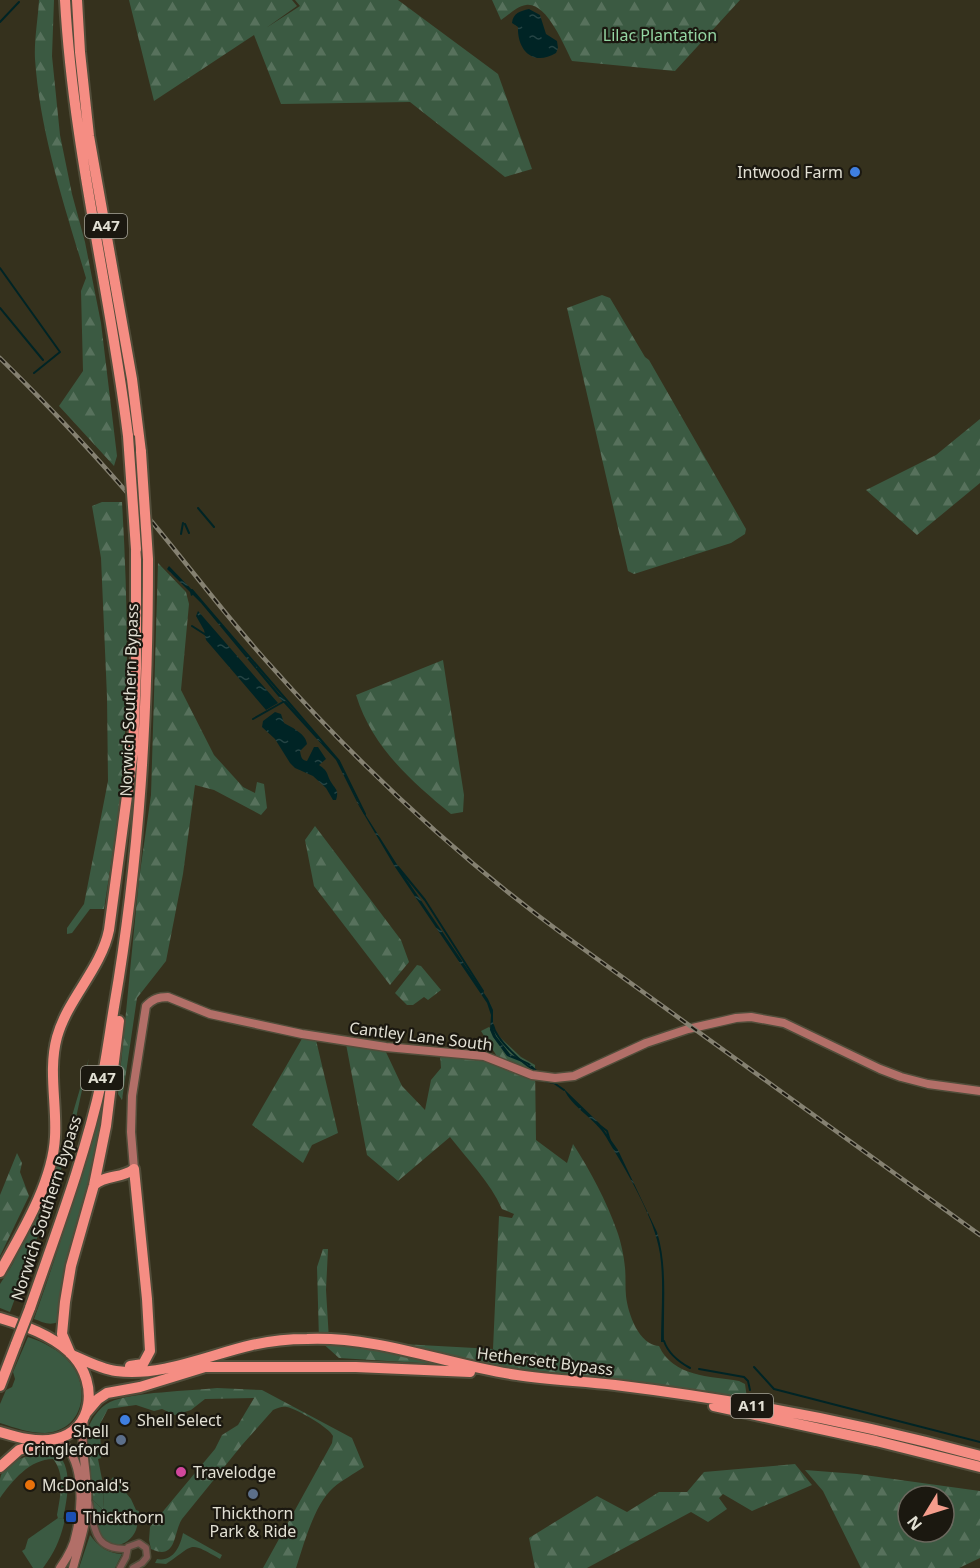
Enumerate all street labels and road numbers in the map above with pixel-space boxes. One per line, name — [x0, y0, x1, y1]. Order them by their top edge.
road number: A47 — [85, 214, 127, 238]
street label: Norwich Southern Bypass — [115, 603, 143, 797]
street label: Cantley Lane South — [348, 1016, 494, 1056]
road number: A47 — [81, 1066, 123, 1090]
street label: Norwich Southern Bypass — [6, 1113, 86, 1303]
street label: Hethersett Bypass — [476, 1342, 614, 1380]
road number: A11 — [731, 1394, 773, 1418]

